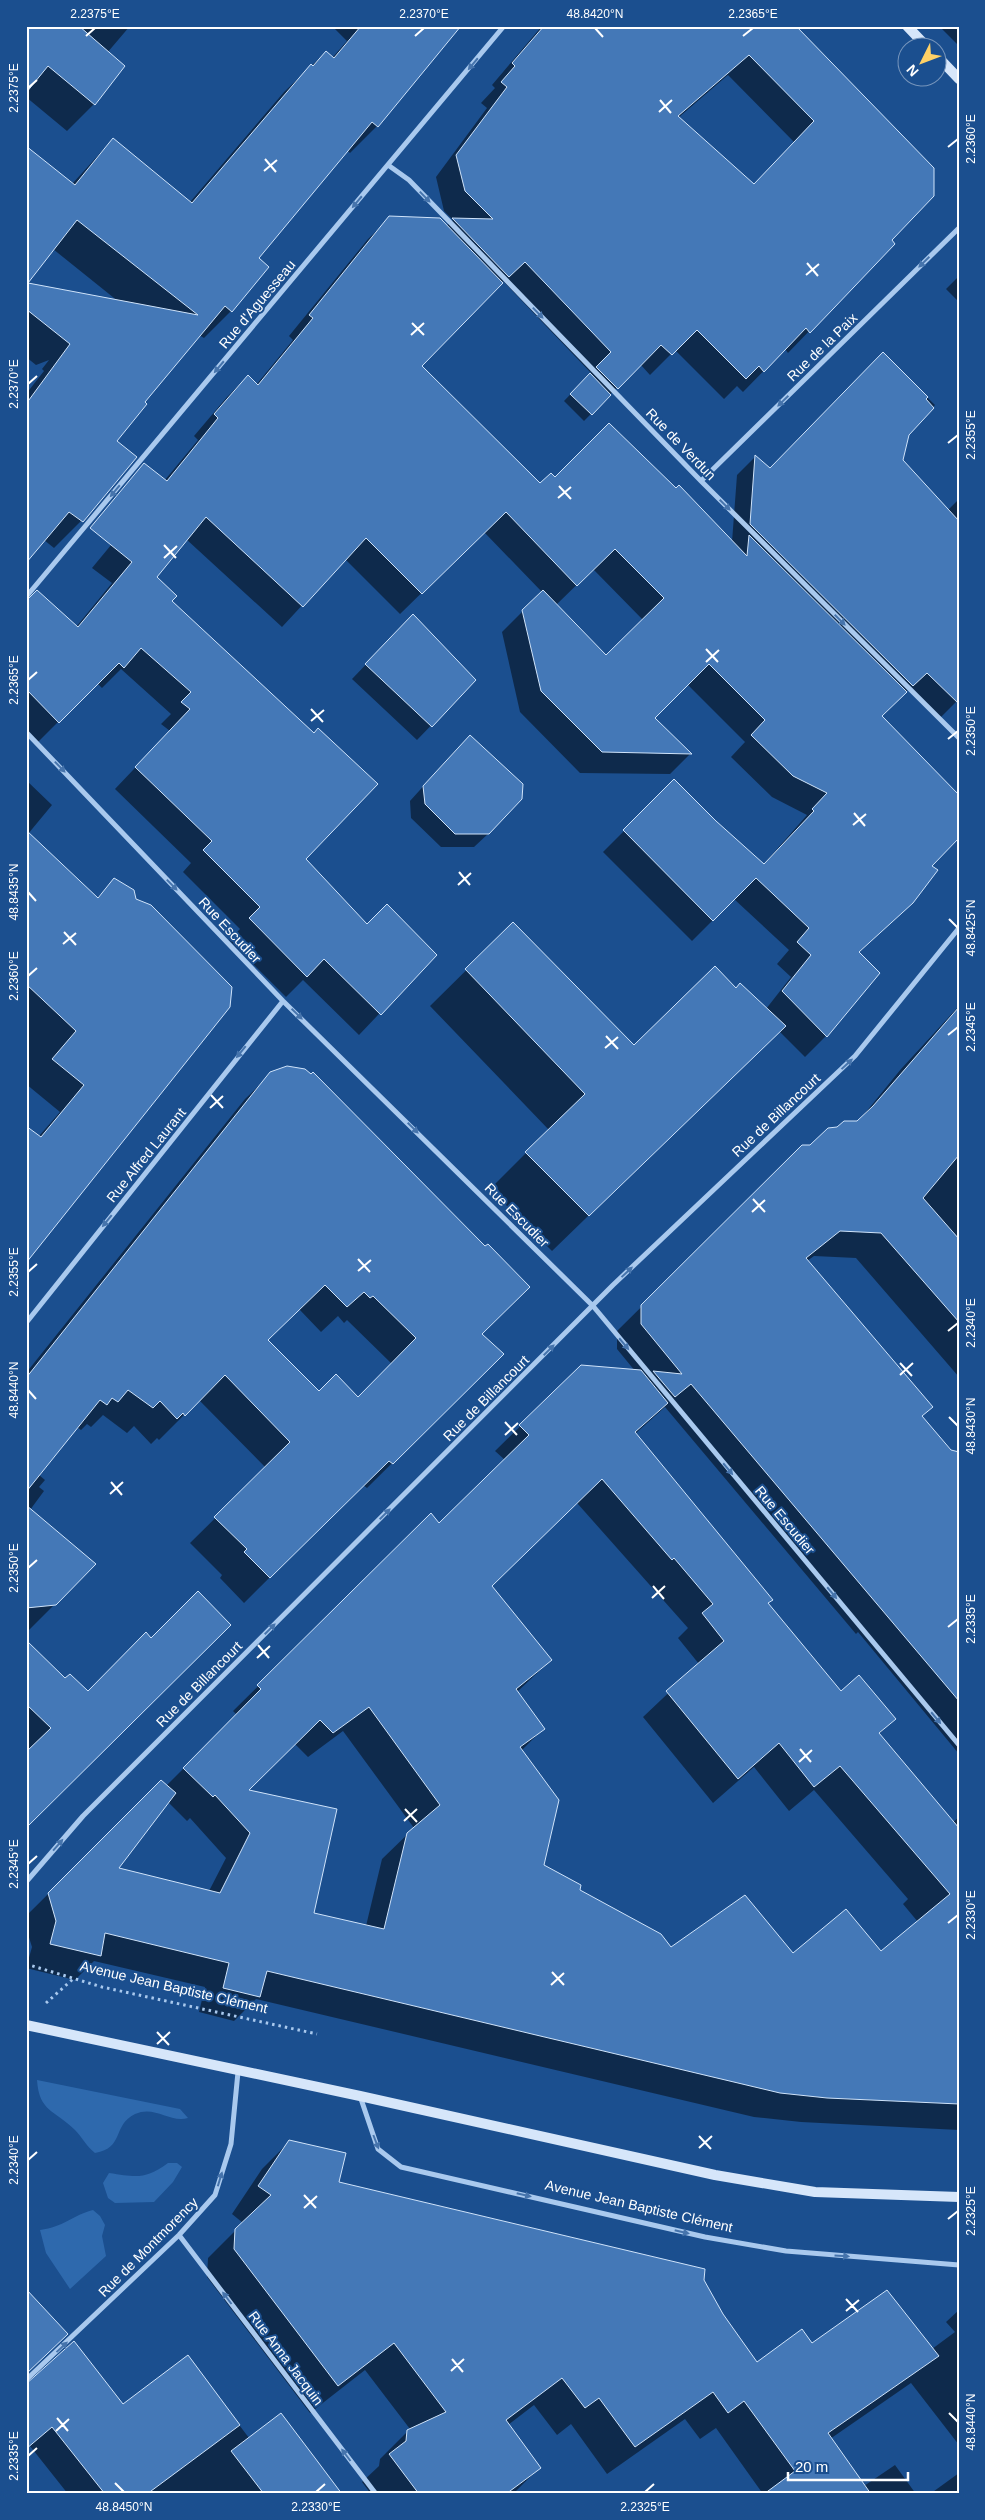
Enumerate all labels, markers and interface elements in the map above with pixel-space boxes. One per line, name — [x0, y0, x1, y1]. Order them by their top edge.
text: 2.2375°E — [70, 7, 120, 21]
text: 2.2370°E — [399, 7, 449, 21]
text: 48.8420°N — [567, 7, 623, 21]
text: 2.2365°E — [728, 7, 778, 21]
north arrow — [898, 38, 948, 88]
one-way arrow — [467, 57, 479, 69]
text: N — [903, 62, 922, 80]
text: 2.2375°E — [7, 63, 21, 113]
text: 2.2360°E — [964, 114, 978, 164]
one-way arrow — [419, 190, 431, 202]
one-way arrow — [351, 196, 363, 208]
one-way arrow — [918, 256, 930, 268]
street label: Rue d'Aguesseau — [215, 257, 299, 351]
one-way arrow — [532, 307, 544, 319]
street label: Rue de la Paix — [784, 310, 860, 384]
text: 2.2370°E — [7, 359, 21, 409]
one-way arrow — [214, 361, 225, 373]
one-way arrow — [777, 395, 789, 407]
street label: Rue de Verdun — [643, 405, 719, 483]
text: 2.2355°E — [964, 410, 978, 460]
one-way arrow — [109, 485, 120, 498]
one-way arrow — [719, 499, 731, 511]
one-way arrow — [834, 613, 846, 625]
text: 2.2365°E — [7, 655, 21, 705]
text: 2.2350°E — [964, 706, 978, 756]
one-way arrow — [54, 761, 66, 773]
text: 48.8435°N — [7, 864, 21, 920]
one-way arrow — [166, 878, 178, 890]
street label: Rue Escudier — [195, 894, 265, 966]
text: 48.8425°N — [964, 900, 978, 956]
text: 2.2360°E — [7, 951, 21, 1001]
text: 2.2345°E — [964, 1002, 978, 1052]
one-way arrow — [290, 1008, 302, 1020]
one-way arrow — [236, 1046, 247, 1059]
one-way arrow — [840, 1058, 852, 1070]
street label: Rue de Billancourt — [729, 1070, 823, 1160]
street label: Rue Alfred Laurant — [103, 1105, 189, 1205]
one-way arrow — [406, 1122, 418, 1134]
street label: Rue Escudier — [482, 1180, 553, 1251]
one-way arrow — [102, 1214, 113, 1227]
text: 2.2355°E — [7, 1247, 21, 1297]
one-way arrow — [621, 1266, 633, 1278]
text: 2.2340°E — [964, 1298, 978, 1348]
one-way arrow — [618, 1337, 629, 1350]
one-way arrow — [543, 1344, 555, 1356]
street label: Rue de Billancourt — [440, 1352, 532, 1444]
text: 48.8440°N — [7, 1362, 21, 1418]
text: 48.8430°N — [964, 1398, 978, 1454]
one-way arrow — [722, 1462, 734, 1474]
street label: Rue Escudier — [752, 1483, 818, 1558]
one-way arrow — [379, 1508, 391, 1520]
text: 2.2350°E — [7, 1543, 21, 1593]
one-way arrow — [826, 1587, 837, 1600]
text: 2.2335°E — [964, 1594, 978, 1644]
one-way arrow — [264, 1623, 276, 1635]
street label: Rue de Billancourt — [153, 1638, 245, 1730]
one-way arrow — [931, 1711, 942, 1724]
text: 2.2345°E — [7, 1839, 21, 1889]
one-way arrow — [52, 1839, 63, 1851]
text: 2.2330°E — [964, 1890, 978, 1940]
street label: Avenue Jean Baptiste Clément — [79, 1958, 269, 2016]
text: 2.2340°E — [7, 2135, 21, 2185]
one-way arrow — [372, 2135, 380, 2149]
one-way arrow — [217, 2171, 225, 2186]
street label: Avenue Jean Baptiste Clément — [544, 2177, 734, 2235]
text: 2.2325°E — [964, 2186, 978, 2236]
one-way arrow — [516, 2191, 532, 2199]
street label: Rue de Montmorency — [95, 2194, 201, 2300]
one-way arrow — [674, 2228, 689, 2236]
one-way arrow — [835, 2252, 851, 2260]
one-way arrow — [221, 2292, 232, 2305]
street label: Rue Anna Jacquin — [245, 2308, 327, 2408]
one-way arrow — [56, 2341, 68, 2353]
text: 48.8440°N — [964, 2394, 978, 2450]
text: 2.2335°E — [7, 2431, 21, 2481]
one-way arrow — [341, 2449, 352, 2462]
scale bar — [788, 2450, 908, 2482]
text: 20 m — [795, 2458, 828, 2475]
text: 48.8450°N — [96, 2500, 152, 2514]
text: 2.2330°E — [291, 2500, 341, 2514]
text: 2.2325°E — [620, 2500, 670, 2514]

